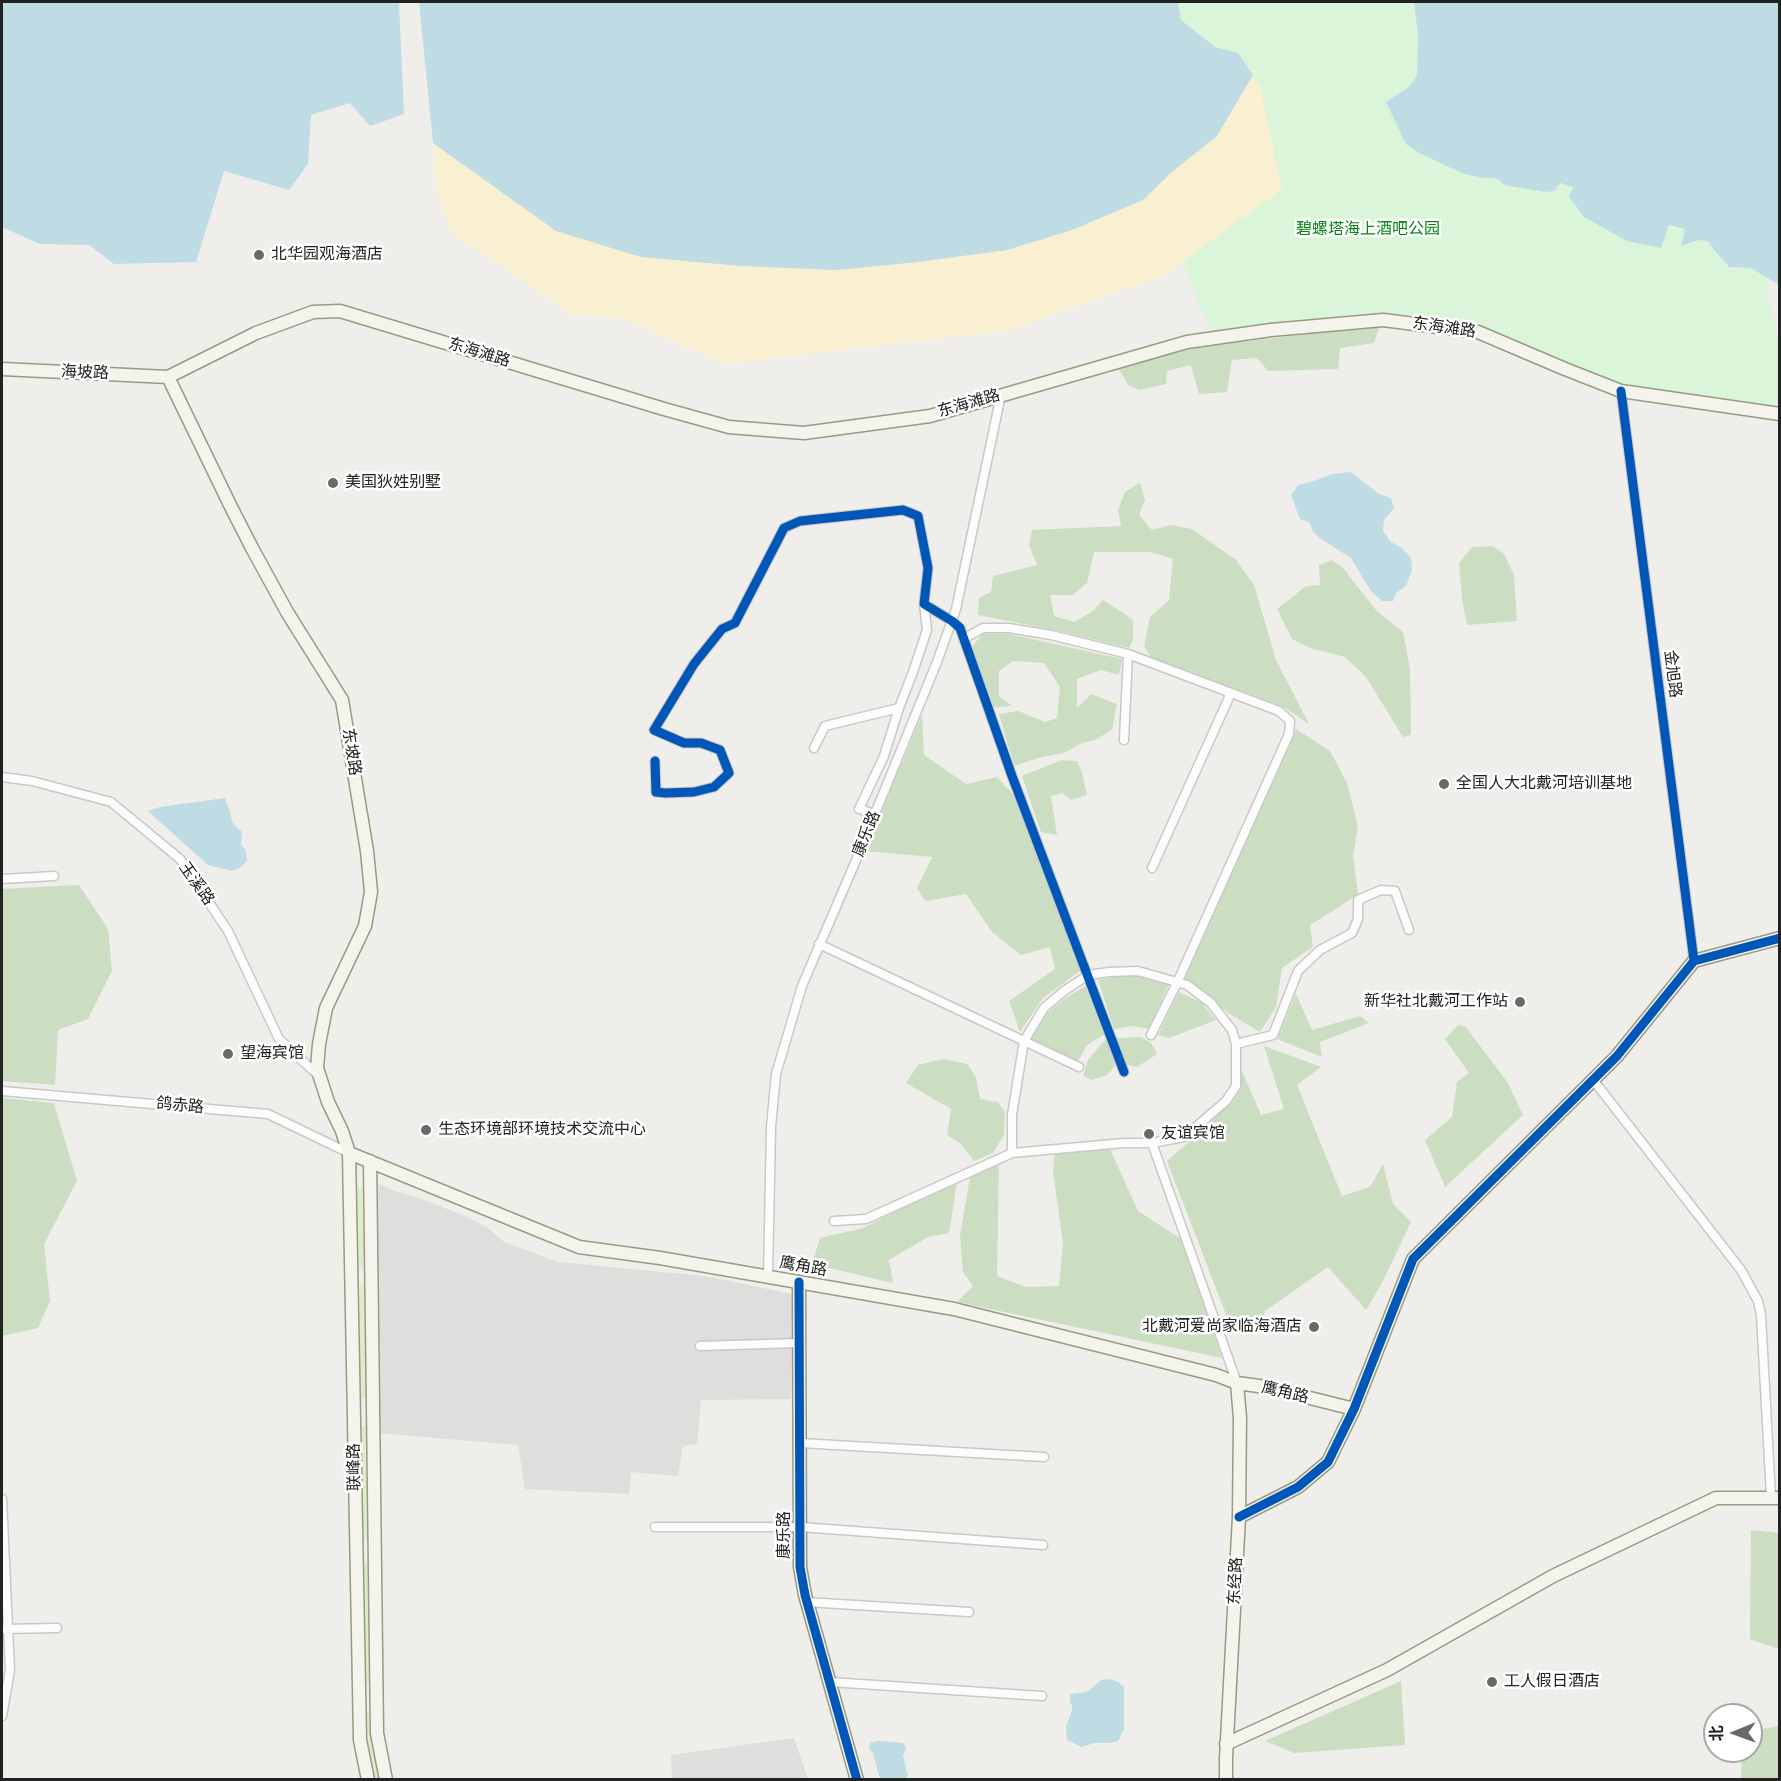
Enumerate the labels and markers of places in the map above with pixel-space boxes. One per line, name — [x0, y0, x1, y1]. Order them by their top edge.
place label: 北华园观海酒店 — [271, 245, 383, 265]
marker: 北华园观海酒店 — [252, 248, 266, 262]
place label: 美国狄姓别墅 — [345, 473, 441, 493]
marker: 美国狄姓别墅 — [326, 476, 340, 490]
place label: 全国人大北戴河培训基地 — [1456, 774, 1632, 794]
marker: 全国人大北戴河培训基地 — [1437, 777, 1451, 791]
place label: 新华社北戴河工作站 — [1364, 992, 1508, 1012]
marker: 新华社北戴河工作站 — [1513, 995, 1527, 1009]
place label: 望海宾馆 — [240, 1044, 304, 1064]
marker: 望海宾馆 — [221, 1047, 235, 1061]
place label: 生态环境部环境技术交流中心 — [438, 1120, 646, 1140]
marker: 生态环境部环境技术交流中心 — [419, 1123, 433, 1137]
place label: 友谊宾馆 — [1161, 1124, 1225, 1144]
marker: 友谊宾馆 — [1142, 1127, 1156, 1141]
place label: 北戴河爱尚家临海酒店 — [1142, 1317, 1302, 1337]
marker: 北戴河爱尚家临海酒店 — [1307, 1320, 1321, 1334]
place label: 工人假日酒店 — [1504, 1672, 1600, 1692]
marker: 工人假日酒店 — [1485, 1675, 1499, 1689]

